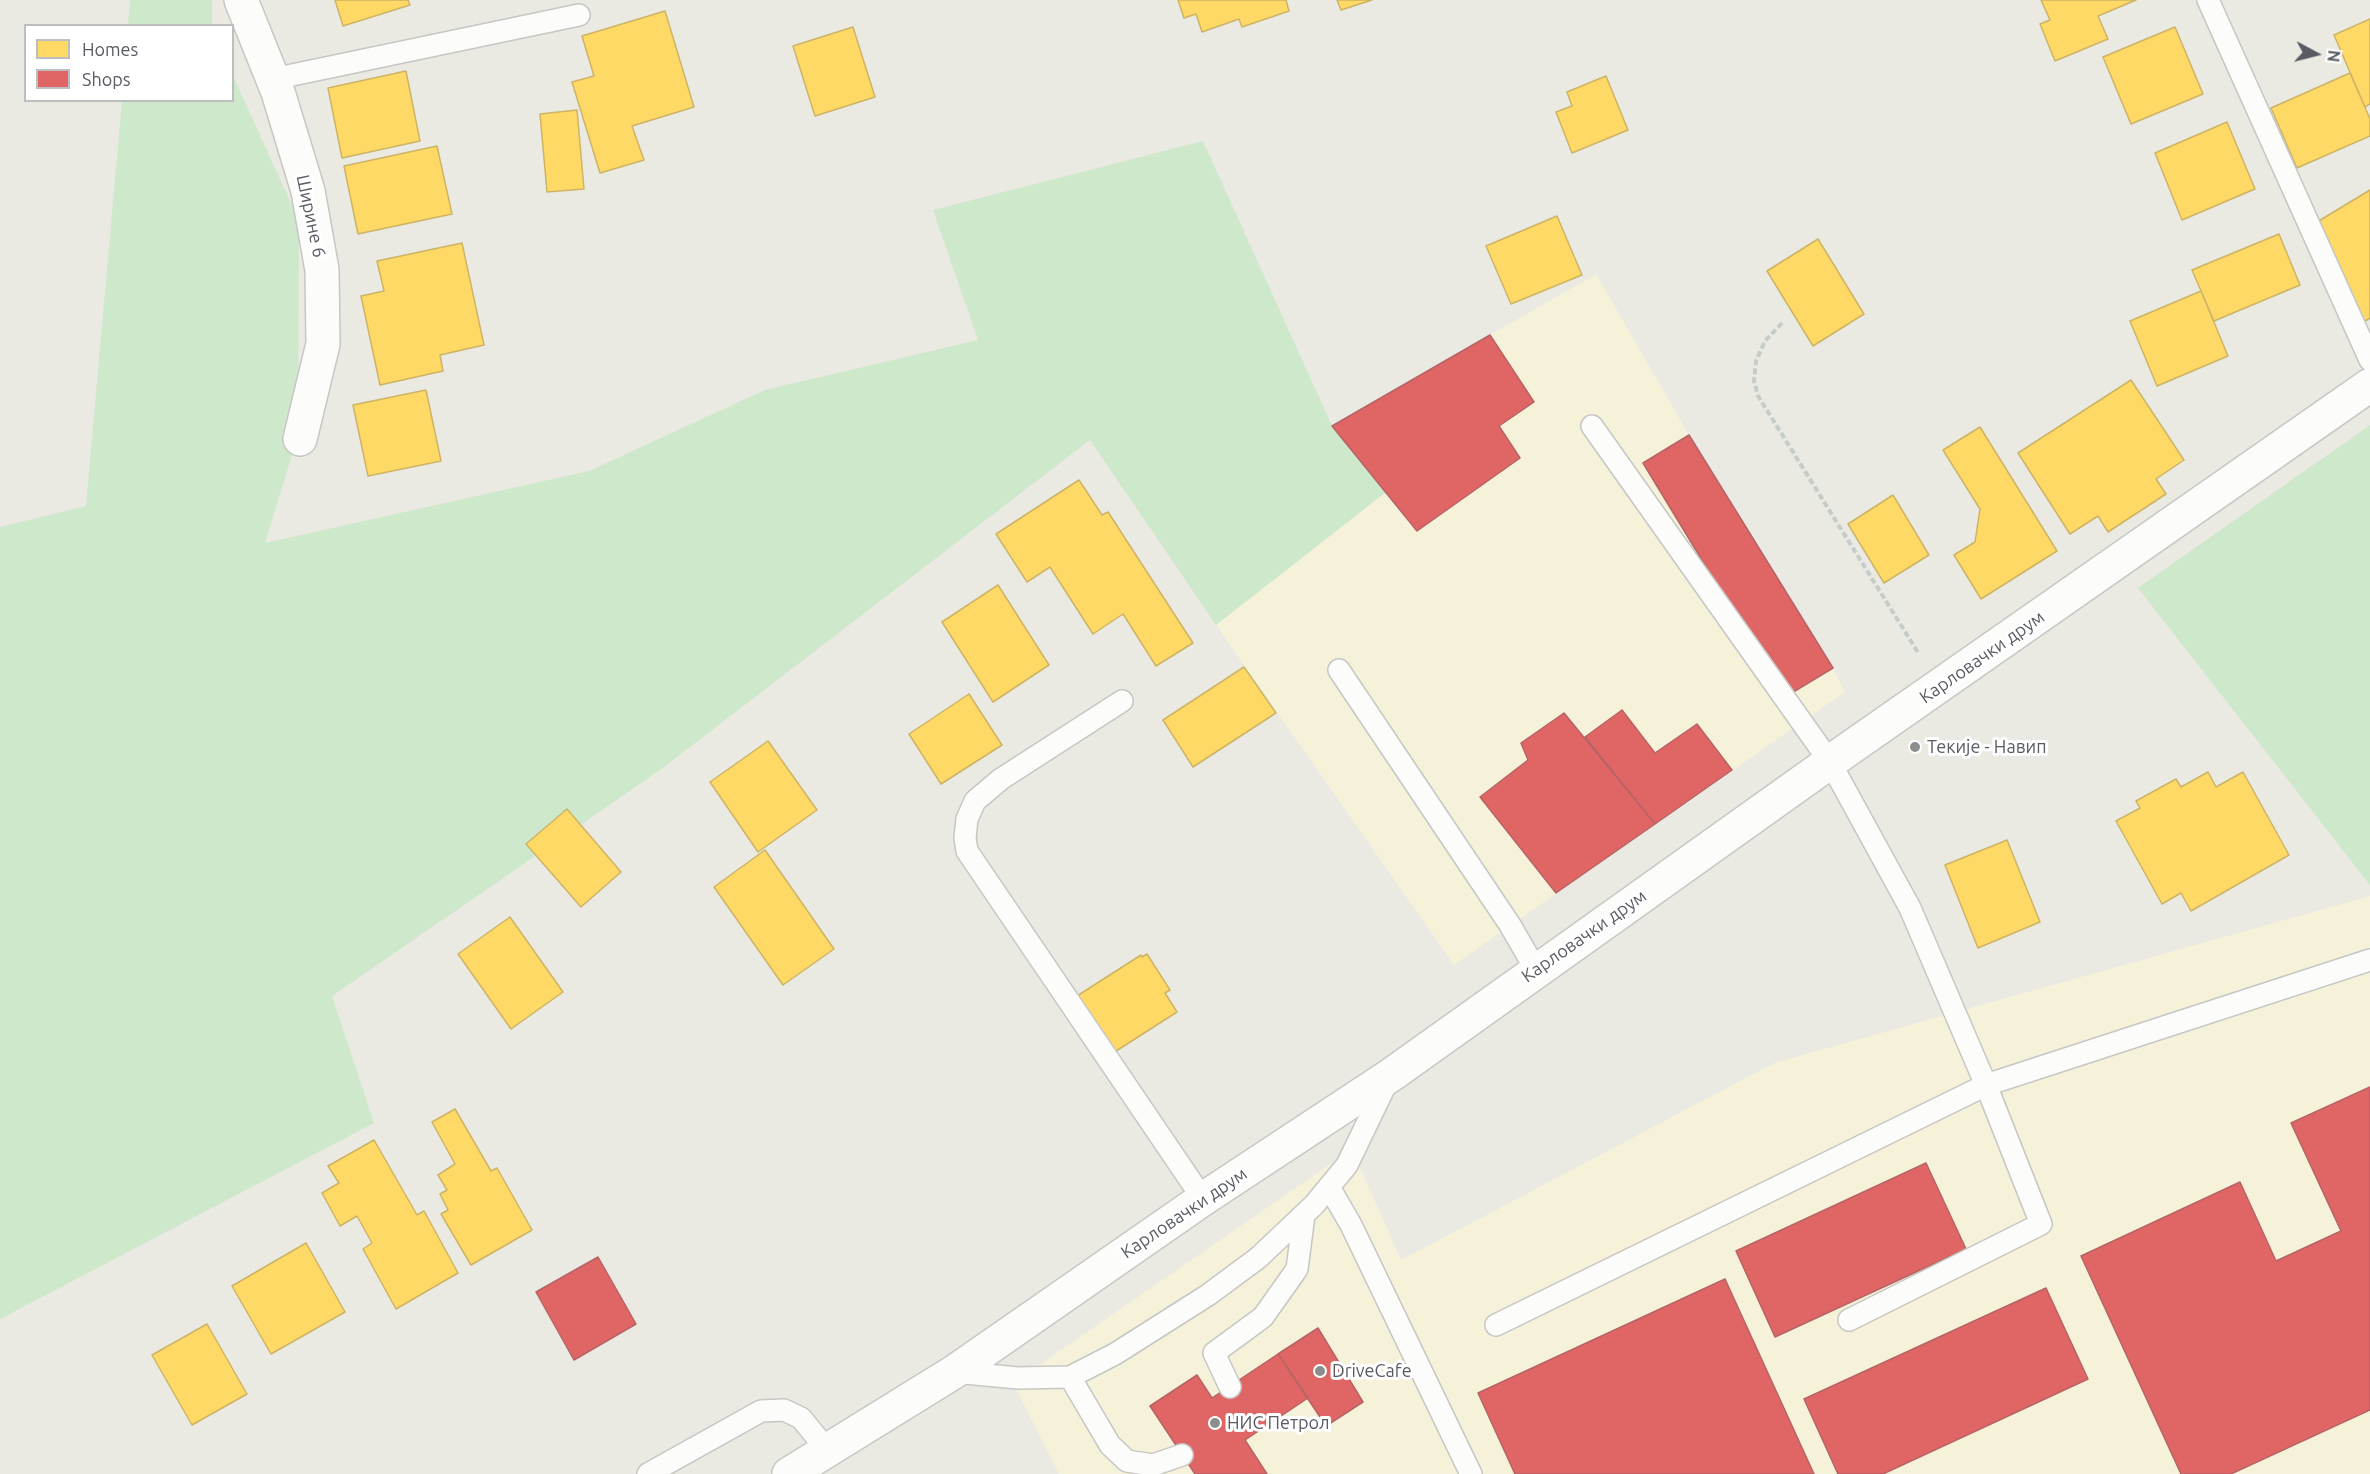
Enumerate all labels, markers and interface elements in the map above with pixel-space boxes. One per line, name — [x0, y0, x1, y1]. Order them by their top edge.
legend — [24, 24, 234, 102]
north arrow — [2286, 24, 2346, 84]
text: Homes — [82, 39, 138, 59]
text: N — [2324, 49, 2344, 63]
text: Shops — [82, 69, 131, 89]
street label: Ширине 6 — [292, 173, 330, 259]
street label: Карловачки друм — [1915, 606, 2049, 708]
place label: Текије - Навип — [1927, 736, 2047, 758]
marker: Текије - Навип — [1908, 740, 1922, 754]
street label: Карловачки друм — [1517, 885, 1651, 987]
street label: Карловачки друм — [1117, 1163, 1251, 1263]
place label: DriveCafe — [1332, 1360, 1412, 1382]
marker: DriveCafe — [1313, 1364, 1327, 1378]
place label: НИС Петрол — [1227, 1412, 1329, 1434]
marker: НИС Петрол — [1208, 1416, 1222, 1430]

